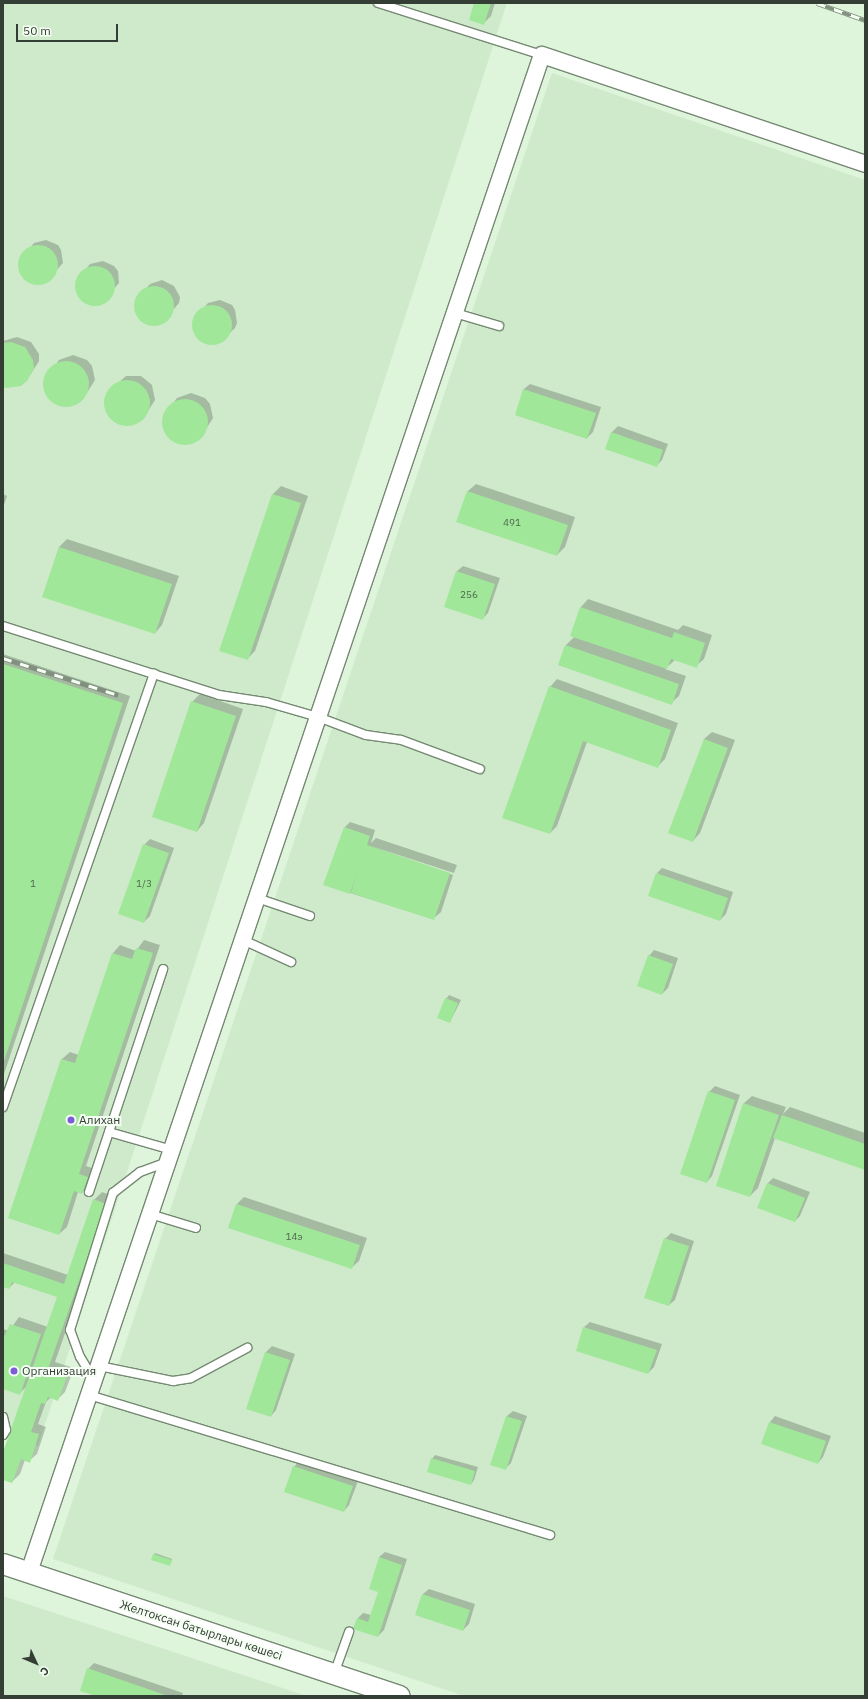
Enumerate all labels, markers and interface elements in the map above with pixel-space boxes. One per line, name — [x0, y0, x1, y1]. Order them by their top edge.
scale bar — [18, 16, 120, 42]
text: 50 m — [23, 23, 51, 38]
house number: 491 — [503, 517, 521, 529]
house number: 256 — [460, 589, 478, 601]
house number: 1 — [30, 878, 36, 890]
house number: 1/3 — [136, 878, 152, 890]
place label: Алихан — [79, 1113, 120, 1127]
marker: Алихан — [66, 1115, 76, 1125]
house number: 14э — [285, 1231, 303, 1243]
place label: Организация — [22, 1364, 96, 1378]
marker: Организация — [9, 1366, 19, 1376]
street label: Желтоксан батырлары көшесі — [118, 1597, 284, 1663]
north arrow — [16, 1643, 56, 1683]
text: С — [37, 1664, 52, 1679]

